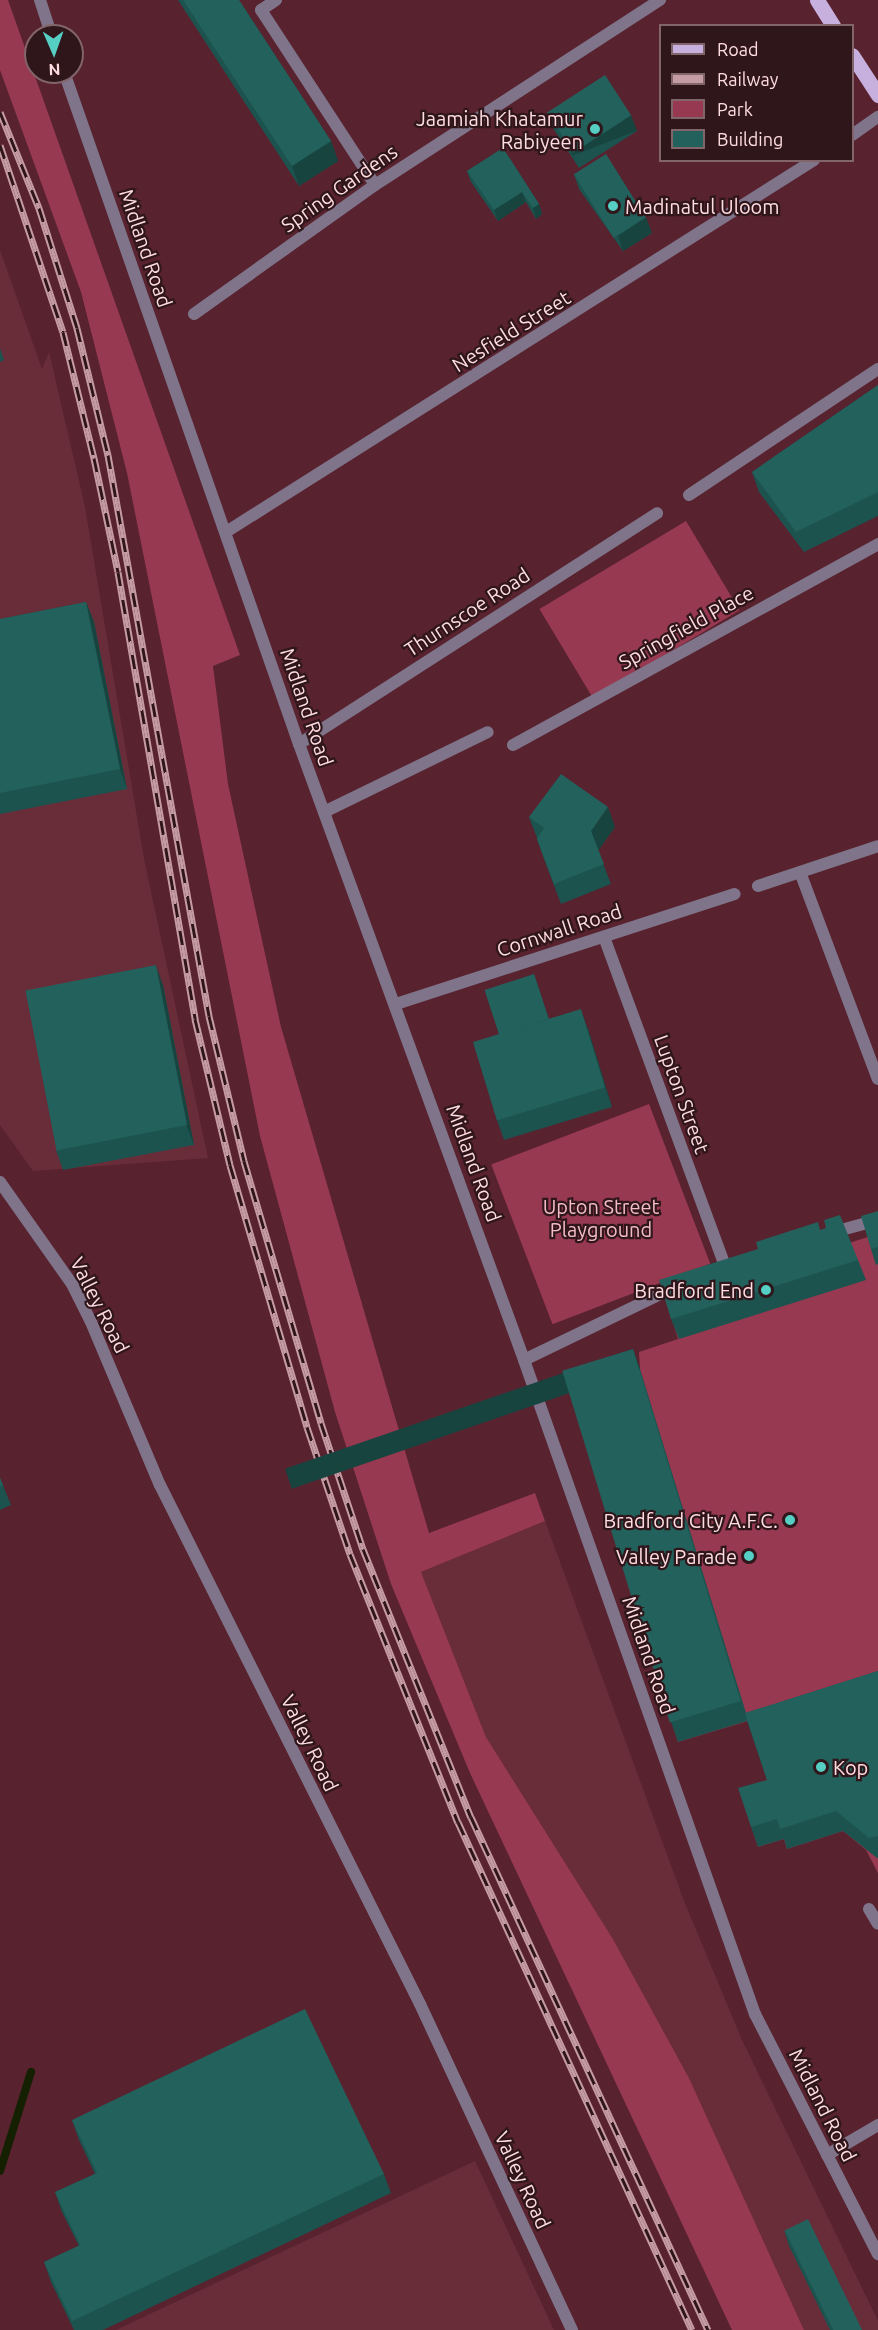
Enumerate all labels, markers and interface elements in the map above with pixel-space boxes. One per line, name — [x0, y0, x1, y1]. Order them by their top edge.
north arrow — [24, 24, 84, 84]
legend — [659, 24, 854, 162]
text: Road — [717, 39, 759, 59]
text: N — [48, 61, 61, 79]
text: Railway — [717, 69, 778, 89]
text: Park — [717, 99, 753, 119]
place label: Jaamiah Khatamur Rabiyeen — [416, 106, 583, 153]
marker: Jaamiah Khatamur Rabiyeen — [588, 122, 602, 136]
text: Building — [717, 129, 783, 149]
street label: Spring Gardens — [276, 139, 402, 237]
street label: Midland Road — [115, 186, 177, 310]
place label: Madinatul Uloom — [625, 194, 780, 218]
marker: Madinatul Uloom — [606, 199, 620, 213]
street label: Nesfield Street — [447, 285, 575, 377]
street label: Thurnscoe Road — [400, 563, 534, 661]
street label: Springfield Place — [614, 580, 758, 674]
street label: Midland Road — [276, 645, 338, 769]
street label: Cornwall Road — [494, 899, 624, 961]
street label: Lupton Street — [649, 1031, 715, 1157]
street label: Midland Road — [442, 1101, 506, 1225]
park label: Upton Street Playground — [543, 1195, 659, 1242]
street label: Valley Road — [66, 1253, 134, 1357]
place label: Bradford End — [634, 1278, 754, 1302]
marker: Bradford End — [759, 1283, 773, 1297]
place label: Bradford City A.F.C. — [603, 1508, 778, 1532]
marker: Bradford City A.F.C. — [783, 1513, 797, 1527]
place label: Valley Parade — [616, 1544, 737, 1568]
marker: Valley Parade — [742, 1549, 756, 1563]
street label: Midland Road — [618, 1593, 680, 1717]
street label: Valley Road — [276, 1691, 344, 1795]
place label: Kop — [833, 1755, 868, 1779]
marker: Kop — [814, 1760, 828, 1774]
street label: Midland Road — [784, 2045, 862, 2165]
street label: Valley Road — [490, 2128, 556, 2232]

